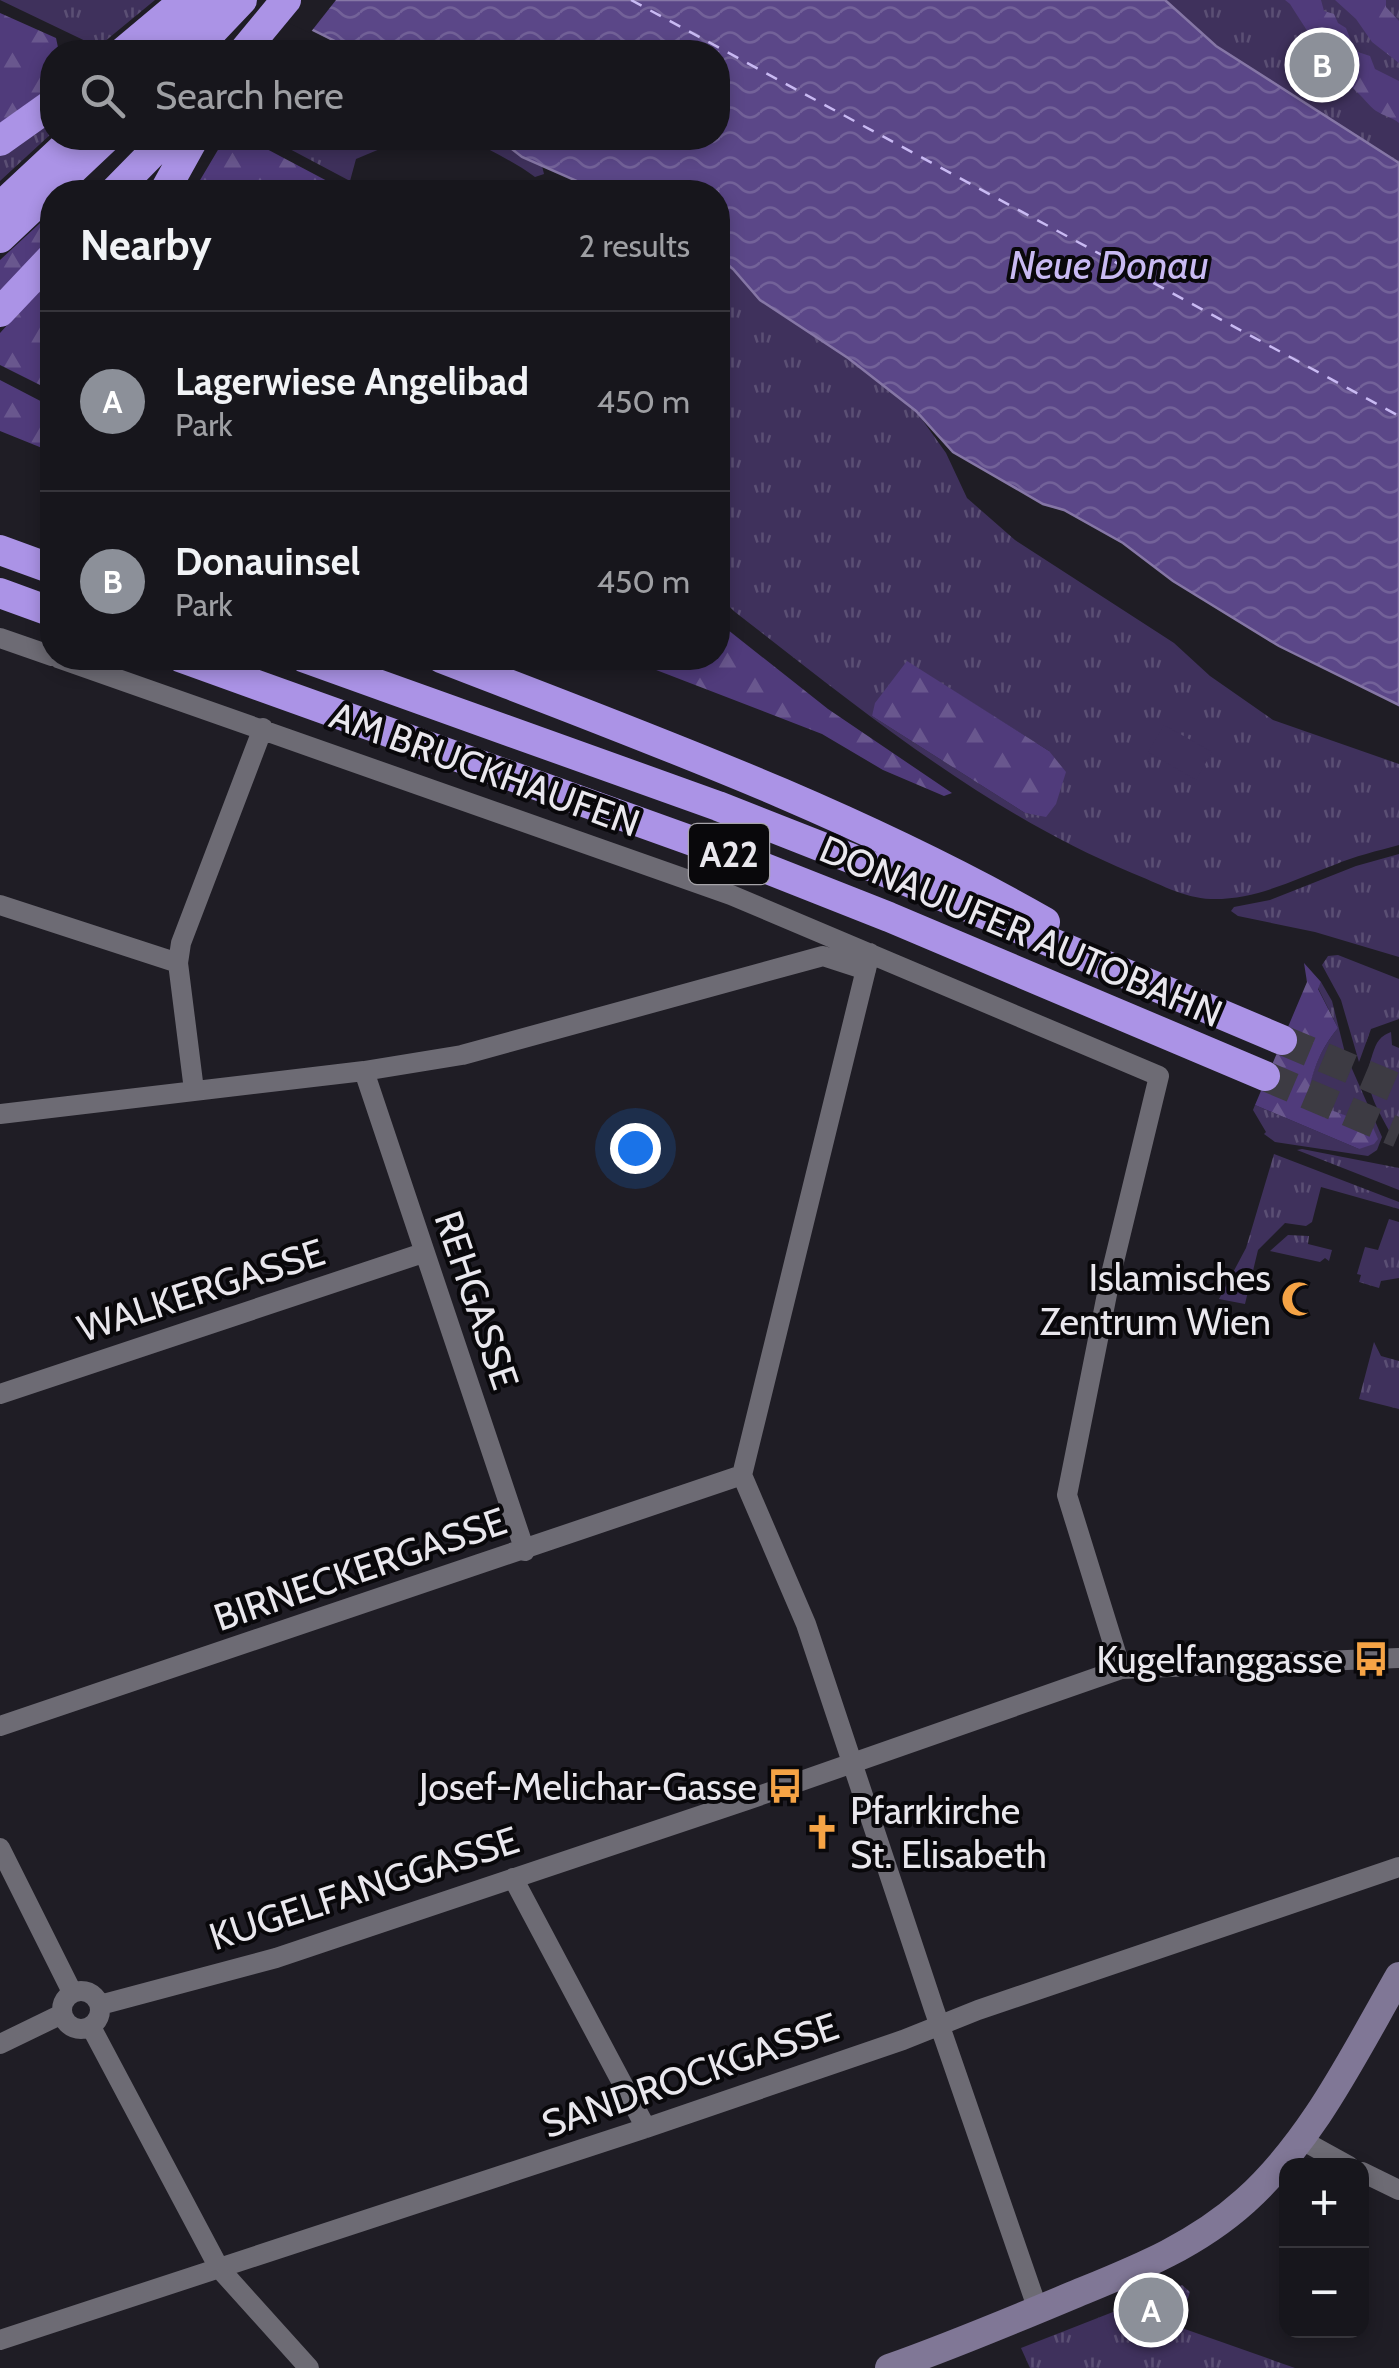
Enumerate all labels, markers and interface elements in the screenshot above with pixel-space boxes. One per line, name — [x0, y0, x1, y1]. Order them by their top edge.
pin: B — [1290, 28, 1354, 102]
search box — [40, 40, 730, 150]
icon: search — [75, 68, 130, 123]
text: Search here — [155, 72, 344, 119]
text: Nearby — [80, 219, 212, 271]
text: 2 results — [579, 226, 690, 265]
water label: Neue Donau — [1009, 240, 1209, 289]
text: Lagerwiese Angelibad — [175, 358, 529, 405]
text: A — [102, 382, 123, 421]
text: 450 m — [597, 382, 690, 421]
text: Park — [175, 405, 233, 444]
text: Donauinsel — [175, 538, 360, 585]
text: B — [102, 562, 123, 601]
text: 450 m — [597, 562, 690, 601]
text: Park — [175, 585, 233, 624]
street label: AM BRUCKHAUFEN — [324, 691, 646, 847]
road number: A22 — [689, 824, 769, 884]
street label: DONAUUFER AUTOBAHN — [813, 825, 1229, 1037]
your location — [610, 1123, 661, 1174]
street label: REHGASSE — [425, 1205, 529, 1395]
street label: WALKERGASSE — [72, 1228, 330, 1352]
place label: Islamisches Zentrum Wien — [1040, 1254, 1271, 1345]
mosque icon: Islamisches Zentrum Wien — [1280, 1280, 1318, 1318]
street label: BIRNECKERGASSE — [208, 1497, 512, 1641]
place label: Kugelfanggasse — [1096, 1636, 1343, 1683]
bus stop icon: Kugelfanggasse — [1352, 1640, 1390, 1678]
place label: Josef-Melichar-Gasse — [418, 1763, 757, 1810]
bus stop icon: Josef-Melichar-Gasse — [766, 1767, 804, 1805]
place label: Pfarrkirche St. Elisabeth — [850, 1787, 1047, 1878]
church icon: Pfarrkirche St. Elisabeth — [803, 1813, 841, 1851]
street label: KUGELFANGGASSE — [203, 1816, 525, 1960]
street label: SANDROCKGASSE — [536, 2002, 844, 2148]
map controls — [1279, 2158, 1369, 2338]
button: + — [1279, 2158, 1369, 2248]
button: − — [1279, 2248, 1369, 2338]
pin: A — [1118, 2272, 1184, 2348]

